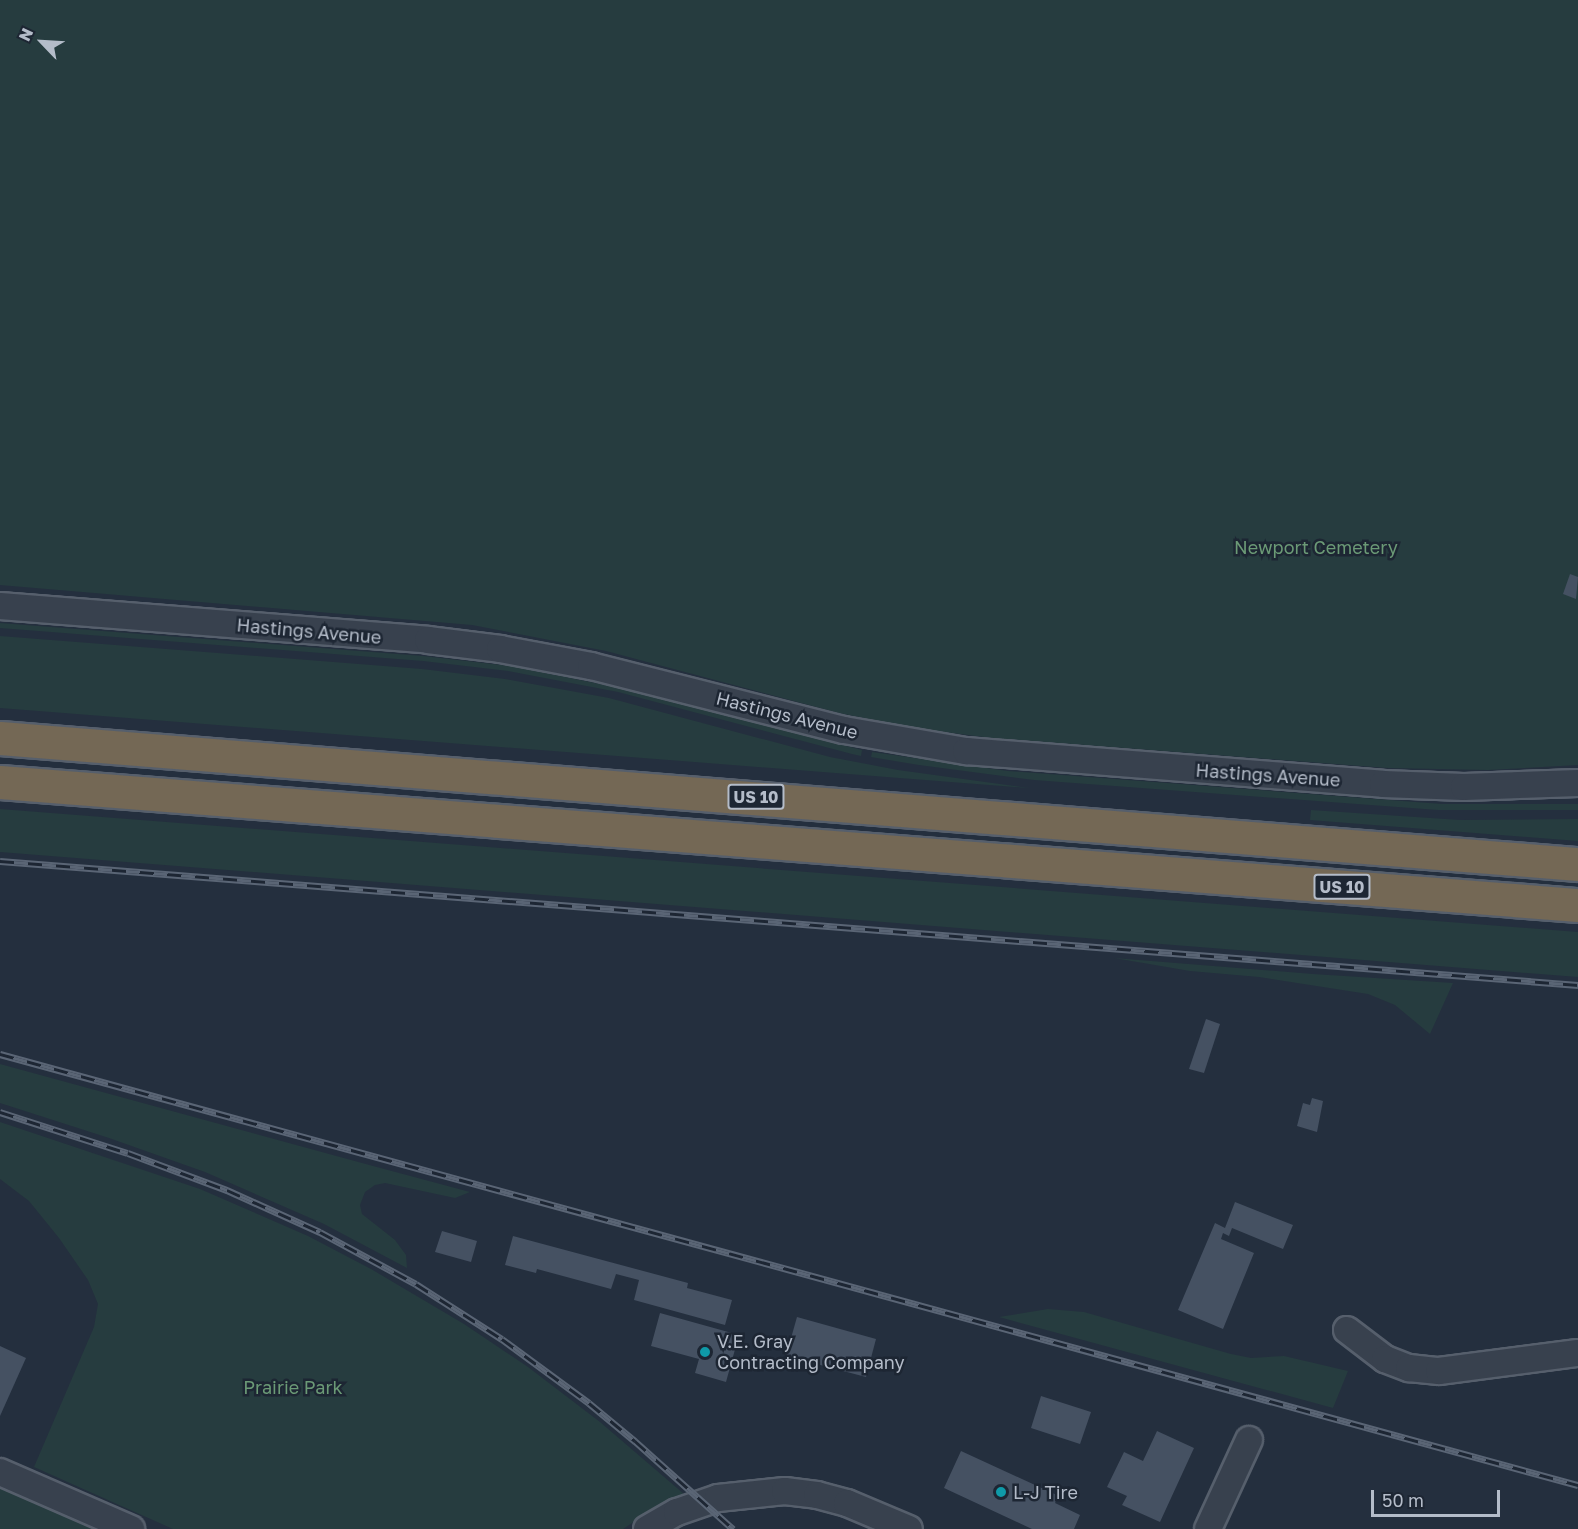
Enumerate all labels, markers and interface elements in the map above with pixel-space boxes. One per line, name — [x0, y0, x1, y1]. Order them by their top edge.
north arrow — [12, 12, 72, 72]
text: N — [14, 25, 37, 44]
park label: Newport Cemetery — [1234, 536, 1398, 558]
street label: Hastings Avenue — [236, 614, 382, 648]
street label: Hastings Avenue — [714, 687, 860, 743]
street label: Hastings Avenue — [1195, 759, 1341, 791]
road number: US 10 — [726, 784, 786, 810]
road number: US 10 — [1312, 874, 1372, 900]
place label: V.E. Gray Contracting Company — [717, 1331, 905, 1374]
marker: V.E. Gray Contracting Company — [698, 1345, 712, 1359]
park label: Prairie Park — [243, 1376, 343, 1398]
scale bar — [1374, 1478, 1503, 1516]
place label: L-J Tire — [1013, 1481, 1078, 1503]
marker: L-J Tire — [994, 1485, 1008, 1499]
text: 50 m — [1382, 1489, 1424, 1511]

